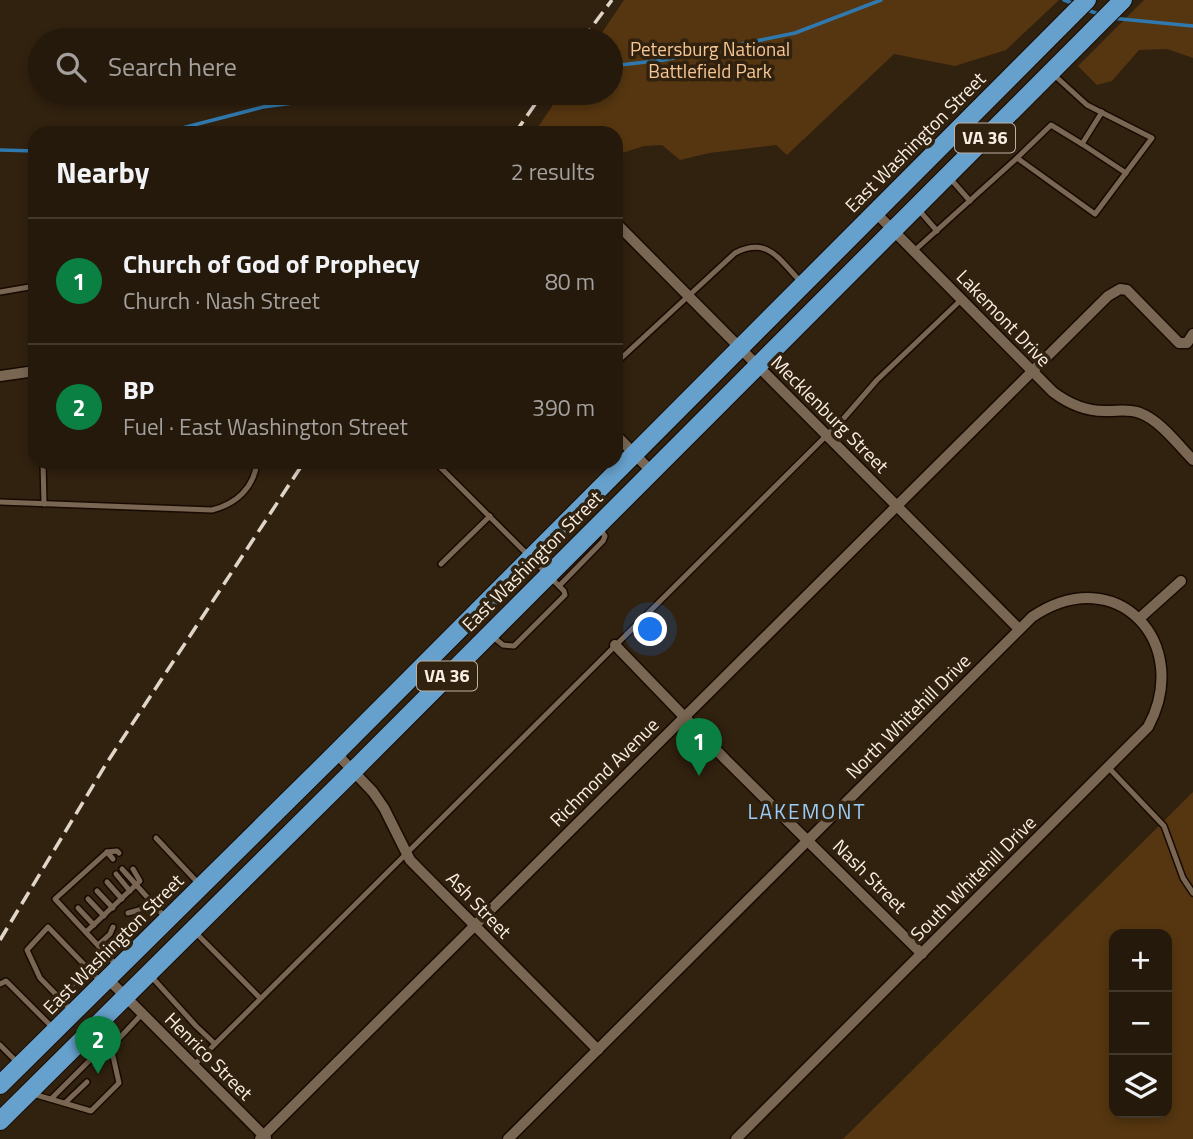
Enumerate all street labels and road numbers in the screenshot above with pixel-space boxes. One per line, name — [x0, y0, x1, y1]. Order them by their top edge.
street label: East Washington Street — [838, 64, 992, 219]
road number: VA 36 — [955, 124, 1015, 153]
street label: Lakemont Drive — [950, 262, 1058, 373]
street label: Mecklenburg Street — [765, 348, 896, 479]
street label: East Washington Street — [455, 483, 609, 638]
street label: North Whitehill Drive — [838, 646, 977, 785]
road number: VA 36 — [417, 662, 477, 690]
street label: Richmond Avenue — [542, 710, 665, 833]
street label: South Whitehill Drive — [903, 808, 1042, 947]
street label: Nash Street — [827, 832, 914, 920]
street label: Ash Street — [440, 865, 519, 945]
street label: East Washington Street — [36, 866, 190, 1021]
street label: Henrico Street — [159, 1005, 260, 1107]

